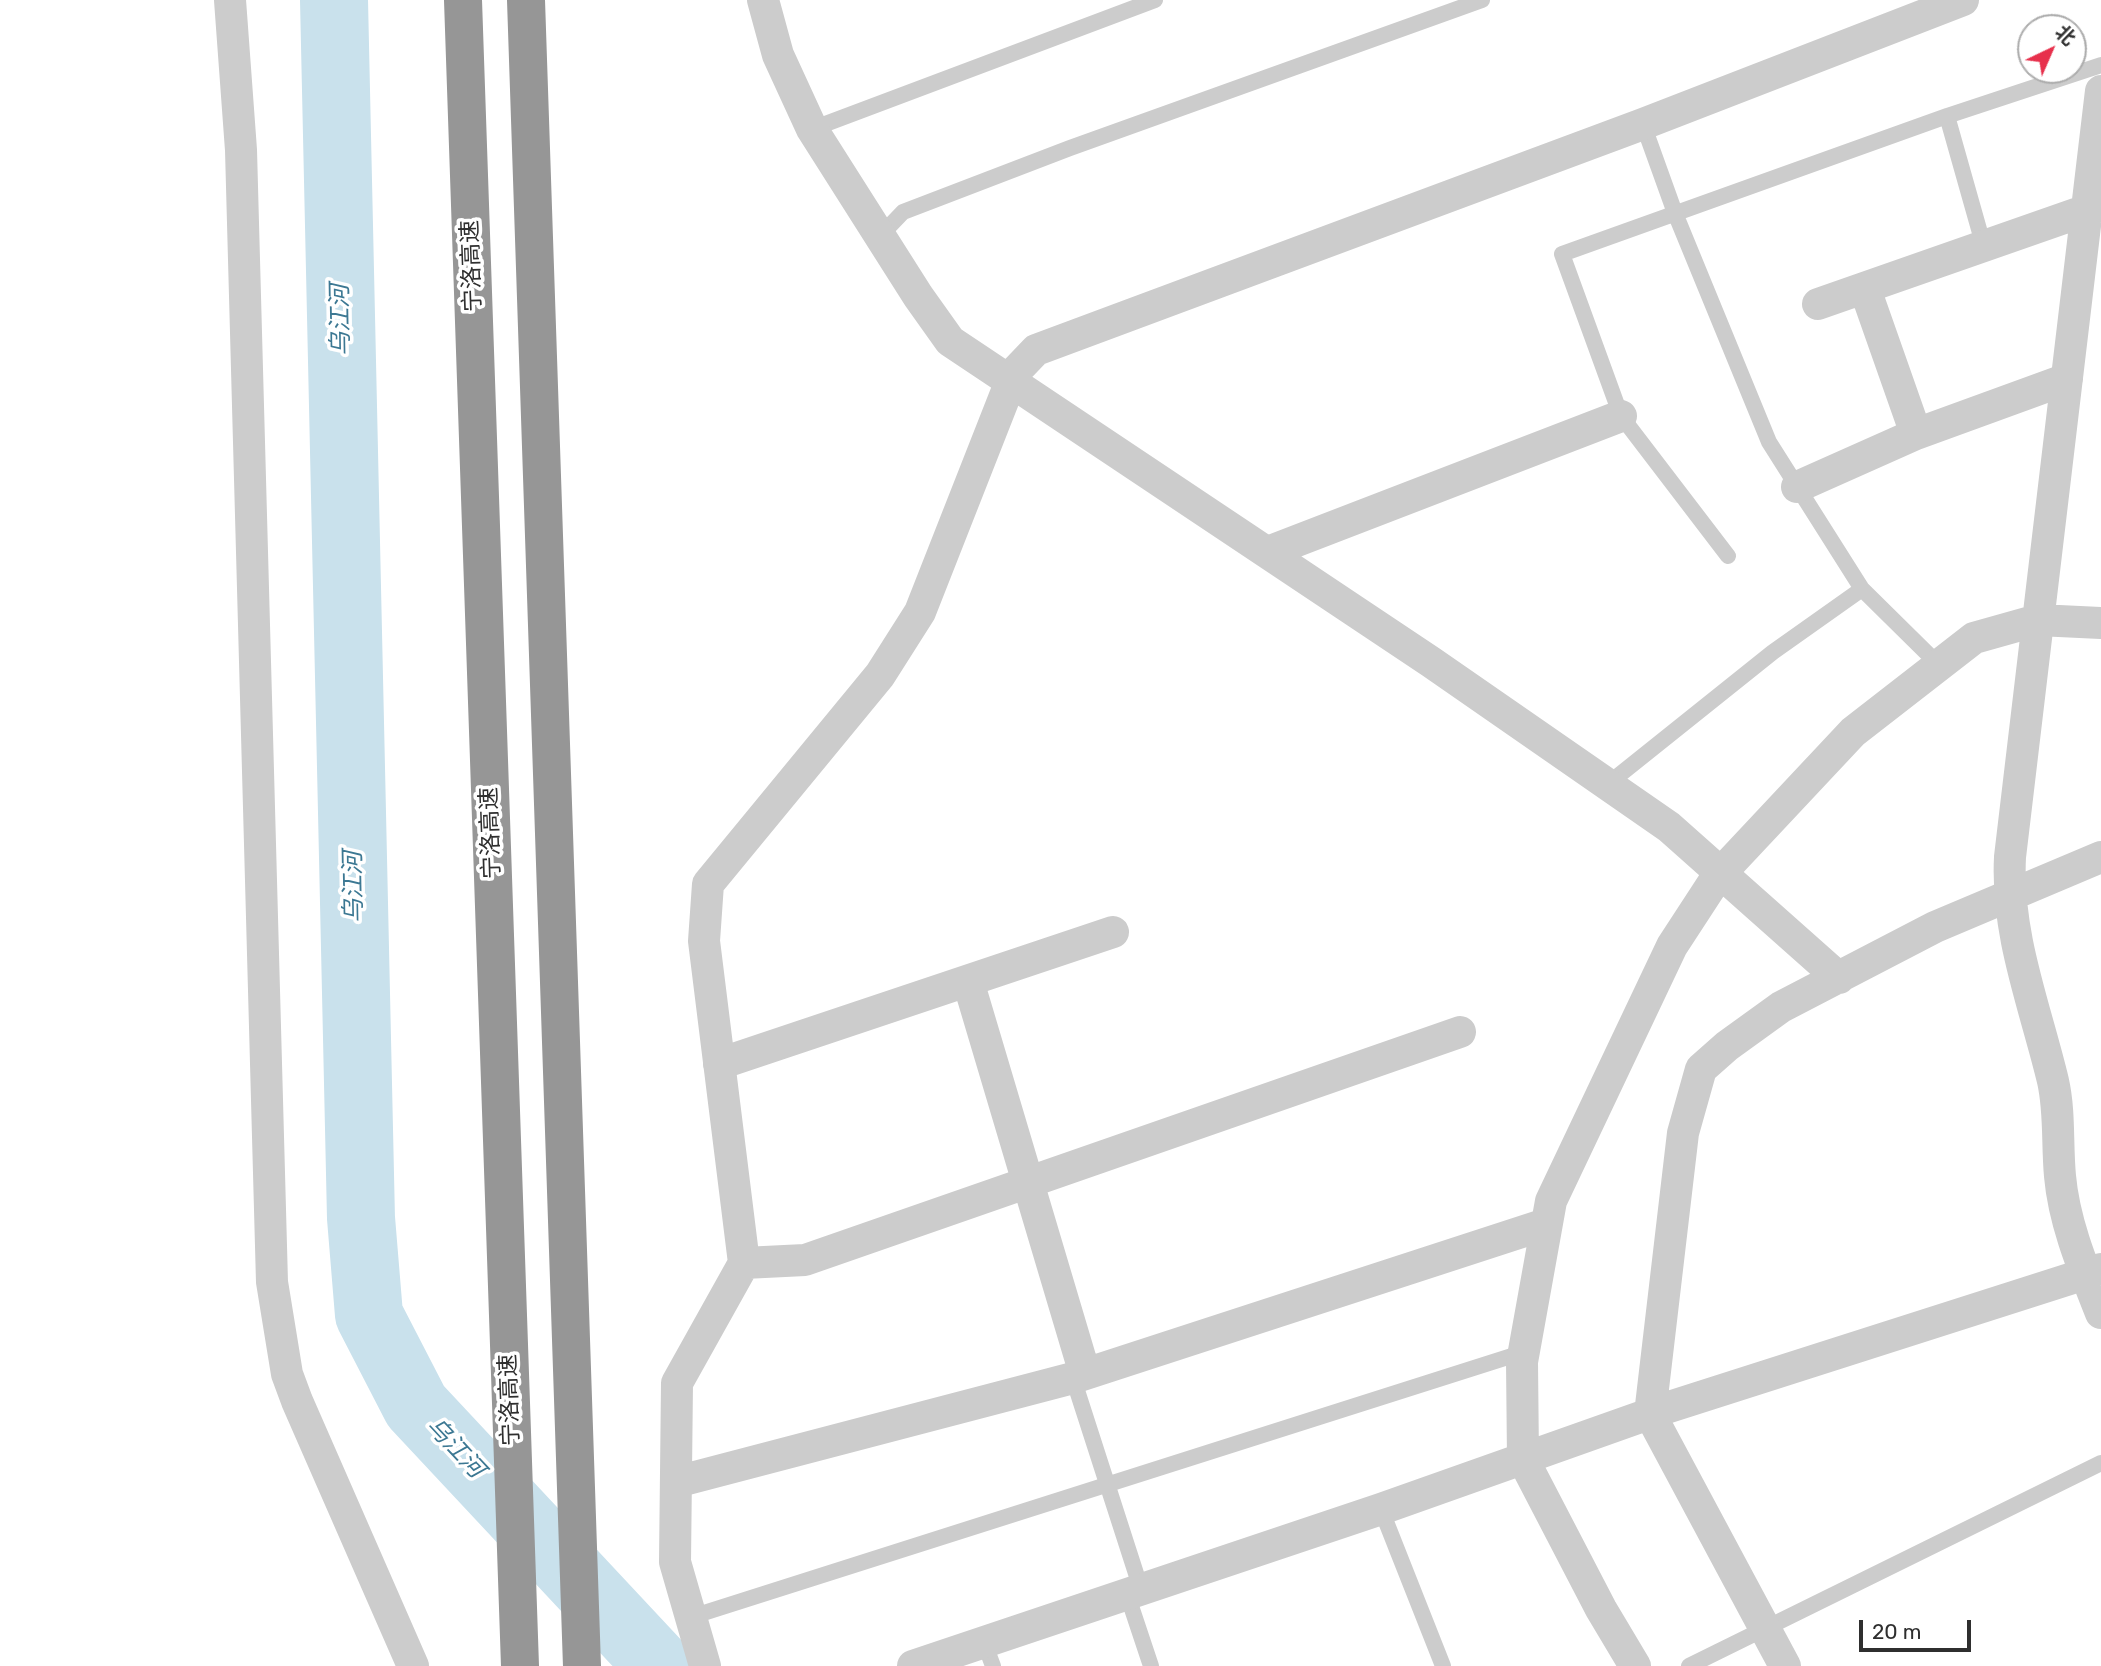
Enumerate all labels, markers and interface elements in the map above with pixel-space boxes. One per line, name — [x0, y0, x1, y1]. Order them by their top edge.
north arrow — [2017, 14, 2087, 84]
text: 北 — [2051, 20, 2080, 50]
street label: 宁洛高速 — [457, 220, 487, 312]
water label: 乌江河 — [326, 284, 356, 356]
street label: 宁洛高速 — [476, 787, 506, 879]
water label: 乌江河 — [339, 851, 369, 923]
street label: 宁洛高速 — [495, 1354, 525, 1446]
water label: 乌江河 — [420, 1412, 490, 1484]
scale bar — [1863, 1606, 1975, 1650]
text: 20 m — [1872, 1619, 1921, 1644]

